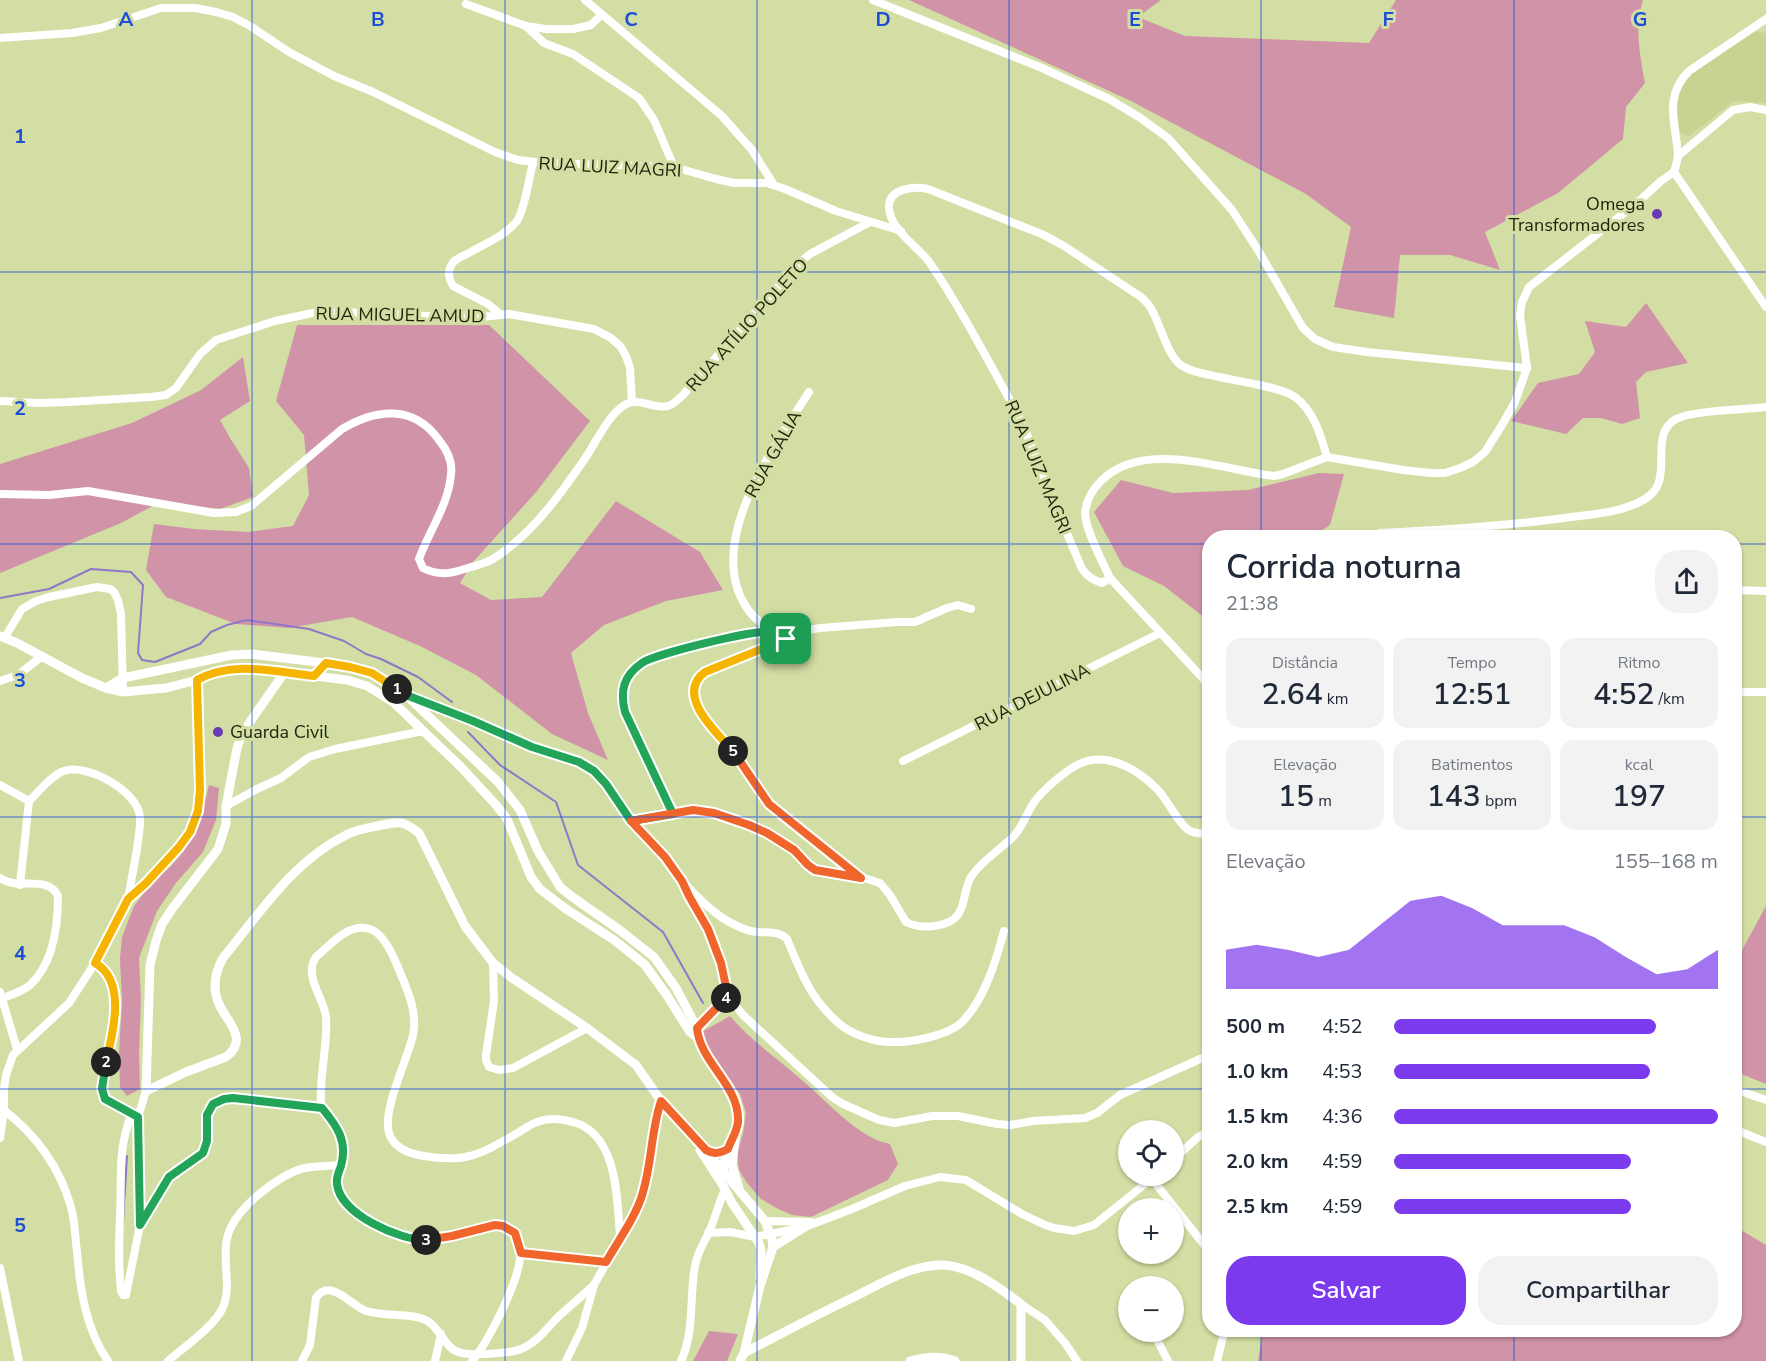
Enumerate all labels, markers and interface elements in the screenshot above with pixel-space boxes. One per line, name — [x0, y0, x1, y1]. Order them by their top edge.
text: A — [119, 6, 134, 33]
text: B — [371, 6, 385, 33]
text: C — [624, 6, 638, 33]
text: D — [875, 6, 891, 33]
text: E — [1129, 6, 1141, 33]
text: F — [1382, 6, 1394, 33]
text: G — [1633, 6, 1647, 33]
text: 1 — [14, 123, 26, 150]
street label: RUA LUIZ MAGRI — [538, 151, 682, 183]
place label: Omega Transformadores — [1509, 192, 1645, 237]
marker: Omega Transformadores — [1650, 207, 1664, 221]
street label: RUA ATÍLIO POLETO — [681, 253, 813, 397]
street label: RUA MIGUEL AMUD — [315, 302, 485, 328]
text: 2 — [14, 395, 26, 422]
street label: RUA LUIZ MAGRI — [999, 396, 1077, 538]
street label: RUA GÁLIA — [739, 406, 807, 502]
text: Corrida noturna — [1226, 545, 1462, 590]
button: share — [1655, 550, 1718, 613]
text: 21:38 — [1226, 590, 1279, 617]
pin — [760, 613, 811, 664]
icon: arrive — [769, 622, 802, 655]
text: Distância — [1272, 652, 1338, 674]
text: Tempo — [1448, 652, 1496, 674]
text: Ritmo — [1618, 652, 1660, 674]
street label: RUA DEJULINA — [970, 658, 1094, 736]
text: 3 — [14, 667, 26, 694]
pin: 1 — [382, 674, 412, 704]
text: 2.64 — [1262, 674, 1323, 715]
text: 12:51 — [1432, 674, 1512, 715]
text: 4:52 — [1593, 674, 1654, 715]
text: 1 — [392, 678, 402, 700]
text: km — [1323, 688, 1348, 710]
text: /km — [1654, 688, 1685, 710]
place label: Guarda Civil — [230, 720, 329, 744]
marker: Guarda Civil — [211, 725, 225, 739]
pin: 5 — [718, 736, 748, 766]
text: 5 — [728, 740, 738, 762]
text: Elevação — [1273, 754, 1337, 776]
text: Batimentos — [1431, 754, 1513, 776]
text: kcal — [1625, 754, 1653, 776]
text: 15 — [1278, 776, 1314, 817]
text: 143 — [1427, 776, 1481, 817]
text: 197 — [1612, 776, 1666, 817]
text: m — [1314, 790, 1332, 812]
text: bpm — [1481, 790, 1517, 812]
text: Elevação — [1226, 848, 1306, 875]
text: 155–168 m — [1614, 848, 1718, 875]
text: 4 — [14, 940, 26, 967]
pin: 4 — [711, 983, 741, 1013]
text: 4 — [721, 987, 731, 1009]
text: 500 m — [1226, 1013, 1285, 1040]
text: 4:52 — [1322, 1013, 1363, 1040]
pin: 2 — [91, 1047, 121, 1077]
text: 2 — [101, 1051, 111, 1073]
text: 1.0 km — [1226, 1058, 1289, 1085]
text: 4:53 — [1322, 1058, 1363, 1085]
text: 1.5 km — [1226, 1103, 1289, 1130]
text: 4:36 — [1322, 1103, 1363, 1130]
map controls — [1118, 1120, 1184, 1342]
button: locate — [1118, 1120, 1184, 1186]
text: 2.0 km — [1226, 1148, 1289, 1175]
text: 4:59 — [1322, 1148, 1363, 1175]
text: 2.5 km — [1226, 1193, 1289, 1220]
text: 4:59 — [1322, 1193, 1363, 1220]
button: + — [1118, 1198, 1184, 1264]
text: 5 — [14, 1212, 26, 1239]
pin: 3 — [411, 1225, 441, 1255]
text: 3 — [421, 1229, 431, 1251]
button: Salvar — [1226, 1256, 1466, 1325]
button: Compartilhar — [1478, 1256, 1718, 1325]
button: − — [1118, 1276, 1184, 1342]

